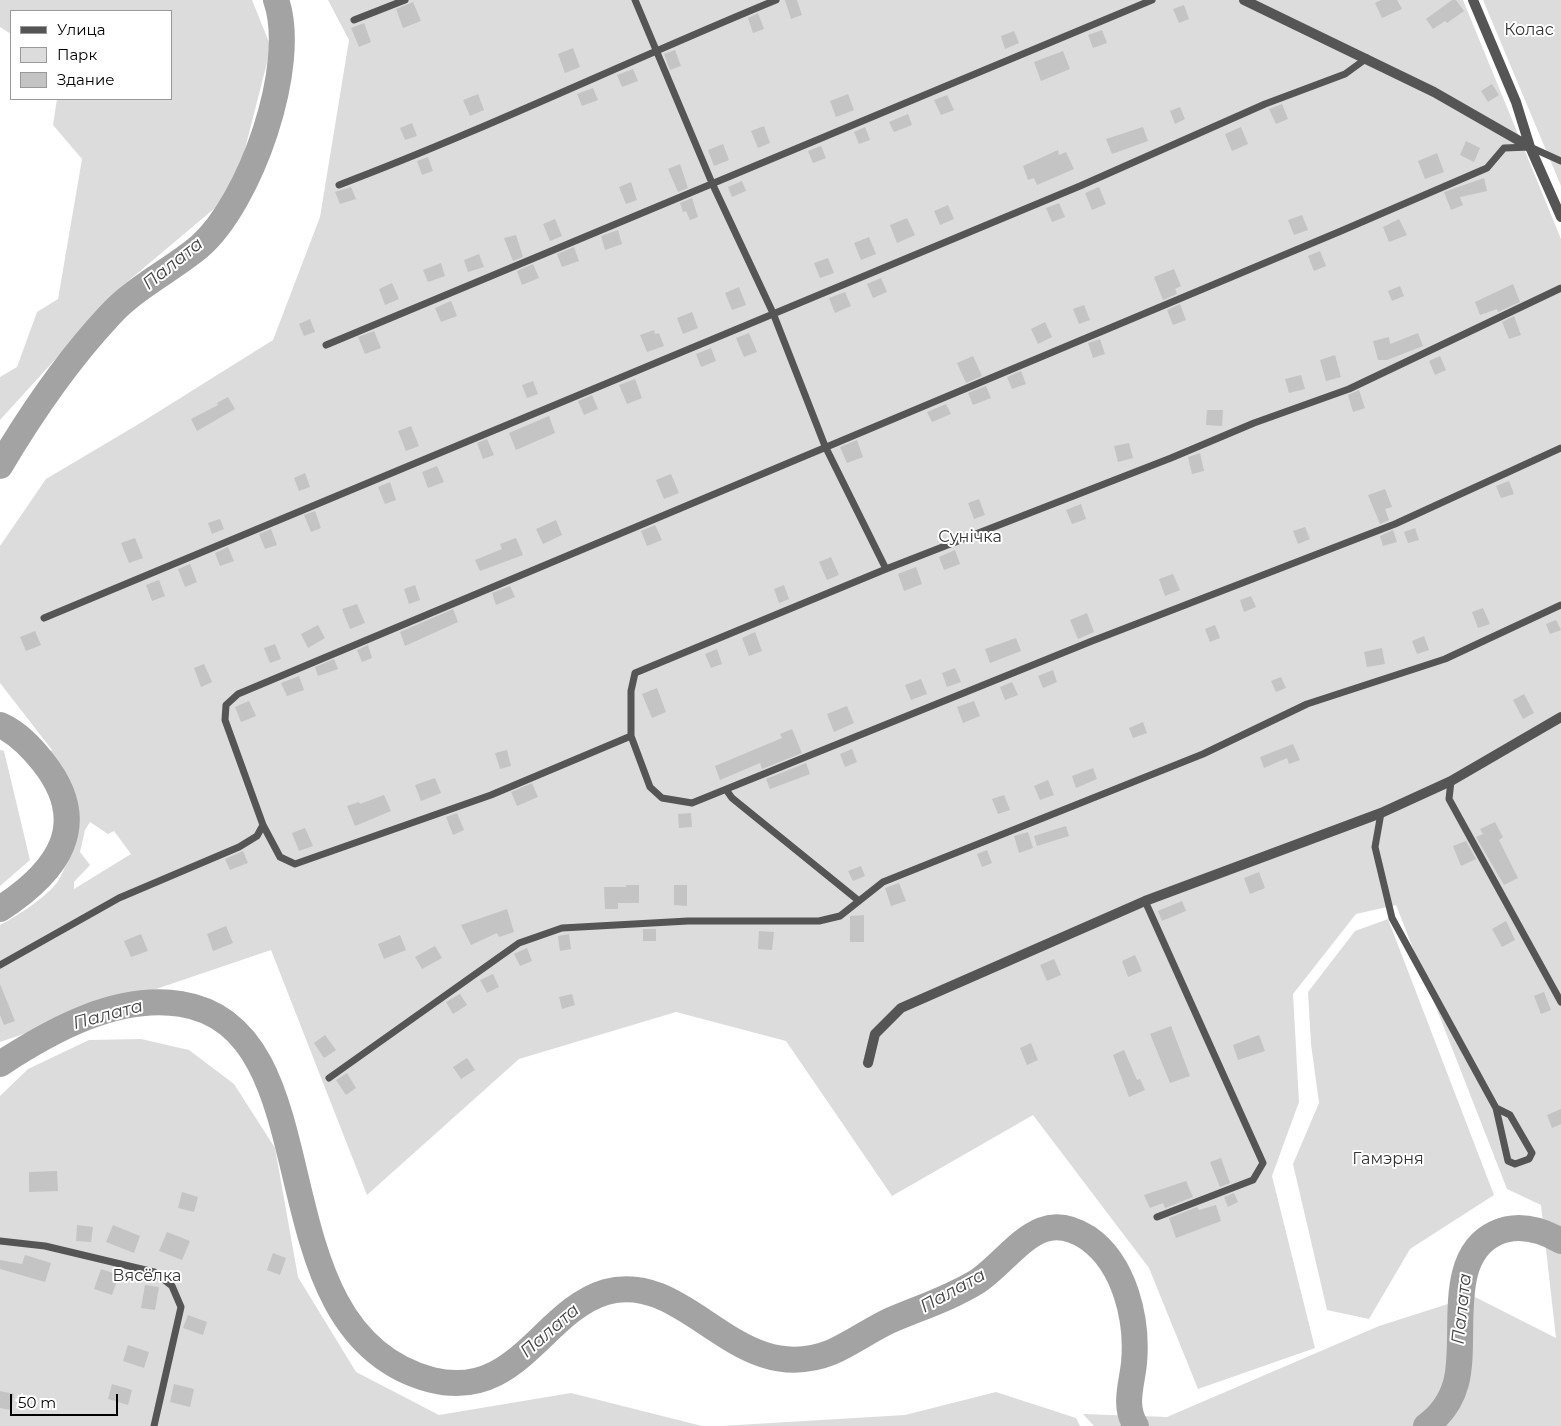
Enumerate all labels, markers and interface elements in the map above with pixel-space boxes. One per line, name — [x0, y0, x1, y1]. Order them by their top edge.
legend — [10, 10, 172, 100]
text: Улица — [57, 20, 105, 39]
park label: Колас — [1504, 20, 1554, 40]
text: Парк — [57, 45, 97, 64]
text: Здание — [57, 70, 115, 89]
water label: Палата — [138, 233, 208, 295]
park label: Сунічка — [938, 527, 1002, 547]
water label: Палата — [71, 995, 145, 1035]
park label: Гамэрня — [1352, 1149, 1424, 1169]
water label: Палата — [916, 1264, 990, 1318]
park label: Вясёлка — [113, 1266, 181, 1286]
water label: Палата — [1448, 1272, 1476, 1346]
water label: Палата — [516, 1299, 584, 1363]
scale bar — [12, 1384, 120, 1416]
text: 50 m — [18, 1393, 56, 1412]

